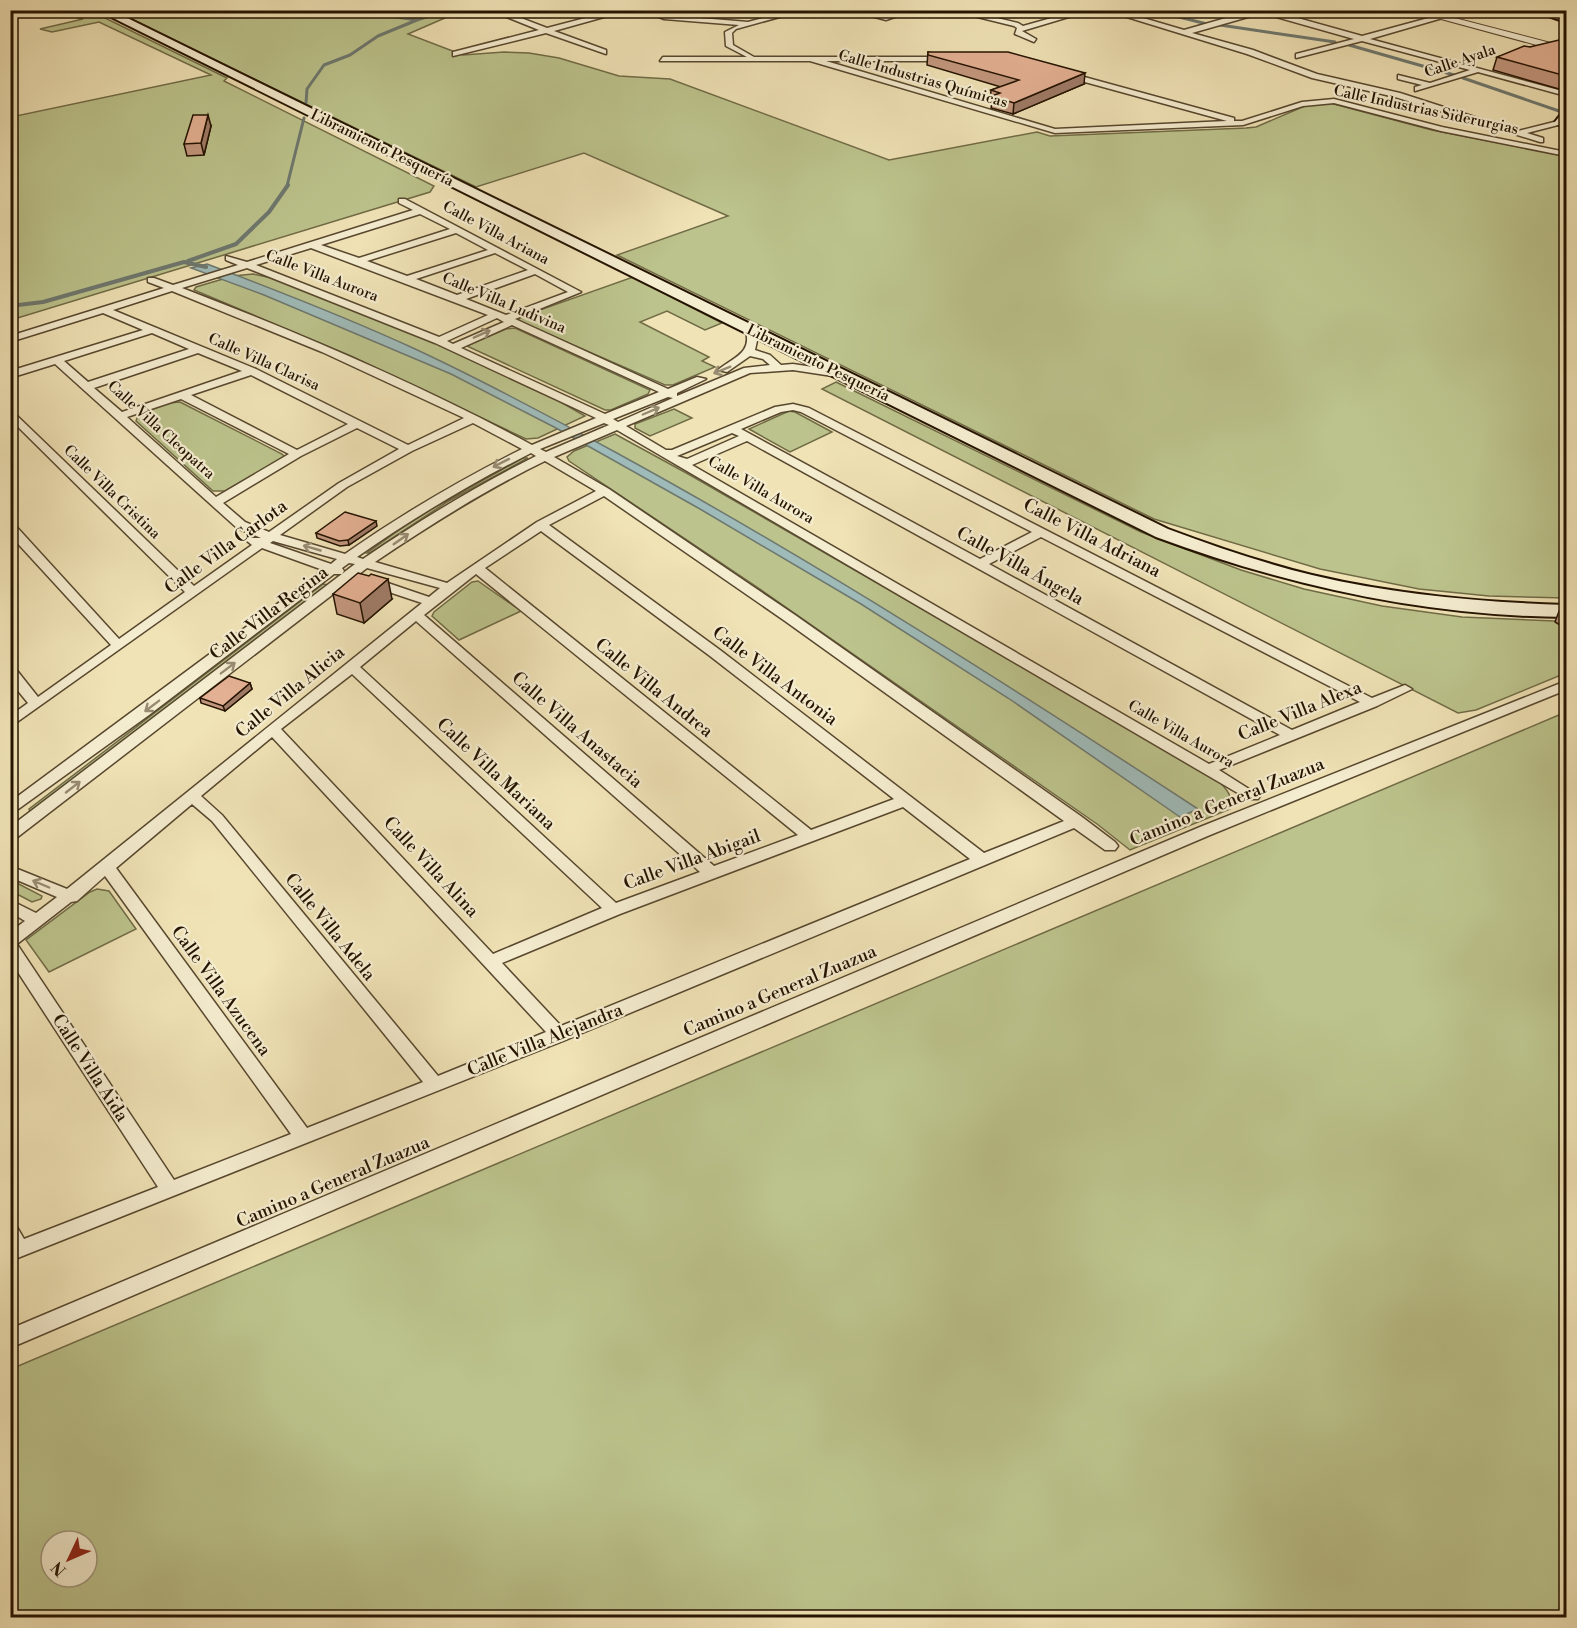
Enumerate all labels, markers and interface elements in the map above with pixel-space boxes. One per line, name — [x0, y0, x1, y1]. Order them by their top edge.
street label: Calle Ayala — [1422, 40, 1498, 82]
street label: Calle Industrias Químicas — [836, 46, 1010, 112]
street label: Calle Industrias Siderurgias — [1332, 81, 1520, 139]
street label: Libramiento Pesquería — [307, 105, 457, 191]
street label: Calle Villa Ariana — [439, 197, 553, 269]
street label: Calle Villa Aurora — [263, 246, 381, 306]
street label: Calle Villa Ludivina — [439, 268, 569, 338]
street label: Libramiento Pesquería — [743, 320, 893, 406]
one-way arrow — [473, 328, 491, 340]
street label: Calle Villa Clarisa — [205, 329, 323, 395]
one-way arrow — [713, 365, 731, 376]
street label: Calle Villa Cleopatra — [103, 377, 219, 484]
one-way arrow — [642, 405, 660, 416]
street label: Calle Villa Cristina — [60, 441, 165, 543]
street label: Calle Villa Aurora — [705, 452, 818, 528]
one-way arrow — [492, 458, 510, 470]
street label: Calle Villa Adriana — [1019, 493, 1165, 583]
street label: Calle Villa Carlota — [160, 494, 293, 599]
street label: Calle Villa Ángela — [952, 522, 1088, 611]
one-way arrow — [392, 533, 409, 545]
one-way arrow — [302, 542, 321, 553]
street label: Calle Villa Regina — [205, 560, 334, 665]
street label: Calle Villa Antonia — [708, 621, 843, 731]
street label: Calle Villa Andrea — [590, 633, 718, 743]
street label: Calle Villa Alicia — [231, 640, 350, 743]
one-way arrow — [219, 661, 235, 674]
street label: Calle Villa Anastacia — [507, 667, 648, 794]
street label: Calle Villa Alexa — [1235, 675, 1366, 746]
street label: Calle Villa Aurora — [1125, 696, 1238, 772]
one-way arrow — [144, 700, 160, 713]
street label: Calle Villa Mariana — [432, 713, 561, 836]
street label: Camino a General Zuazua — [1126, 752, 1328, 852]
one-way arrow — [65, 780, 81, 793]
street label: Calle Villa Alina — [378, 812, 484, 923]
street label: Calle Villa Abigail — [620, 824, 764, 895]
street label: Calle Villa Adela — [280, 868, 381, 986]
one-way arrow — [32, 878, 50, 889]
street label: Calle Villa Azucena — [166, 921, 277, 1061]
street label: Camino a General Zuazua — [680, 939, 881, 1042]
street label: Calle Villa Alejandra — [464, 998, 627, 1082]
street label: Calle Villa Aida — [47, 1010, 134, 1127]
street label: Camino a General Zuazua — [233, 1130, 434, 1233]
north arrow — [39, 1529, 99, 1589]
text: N — [47, 1557, 71, 1580]

